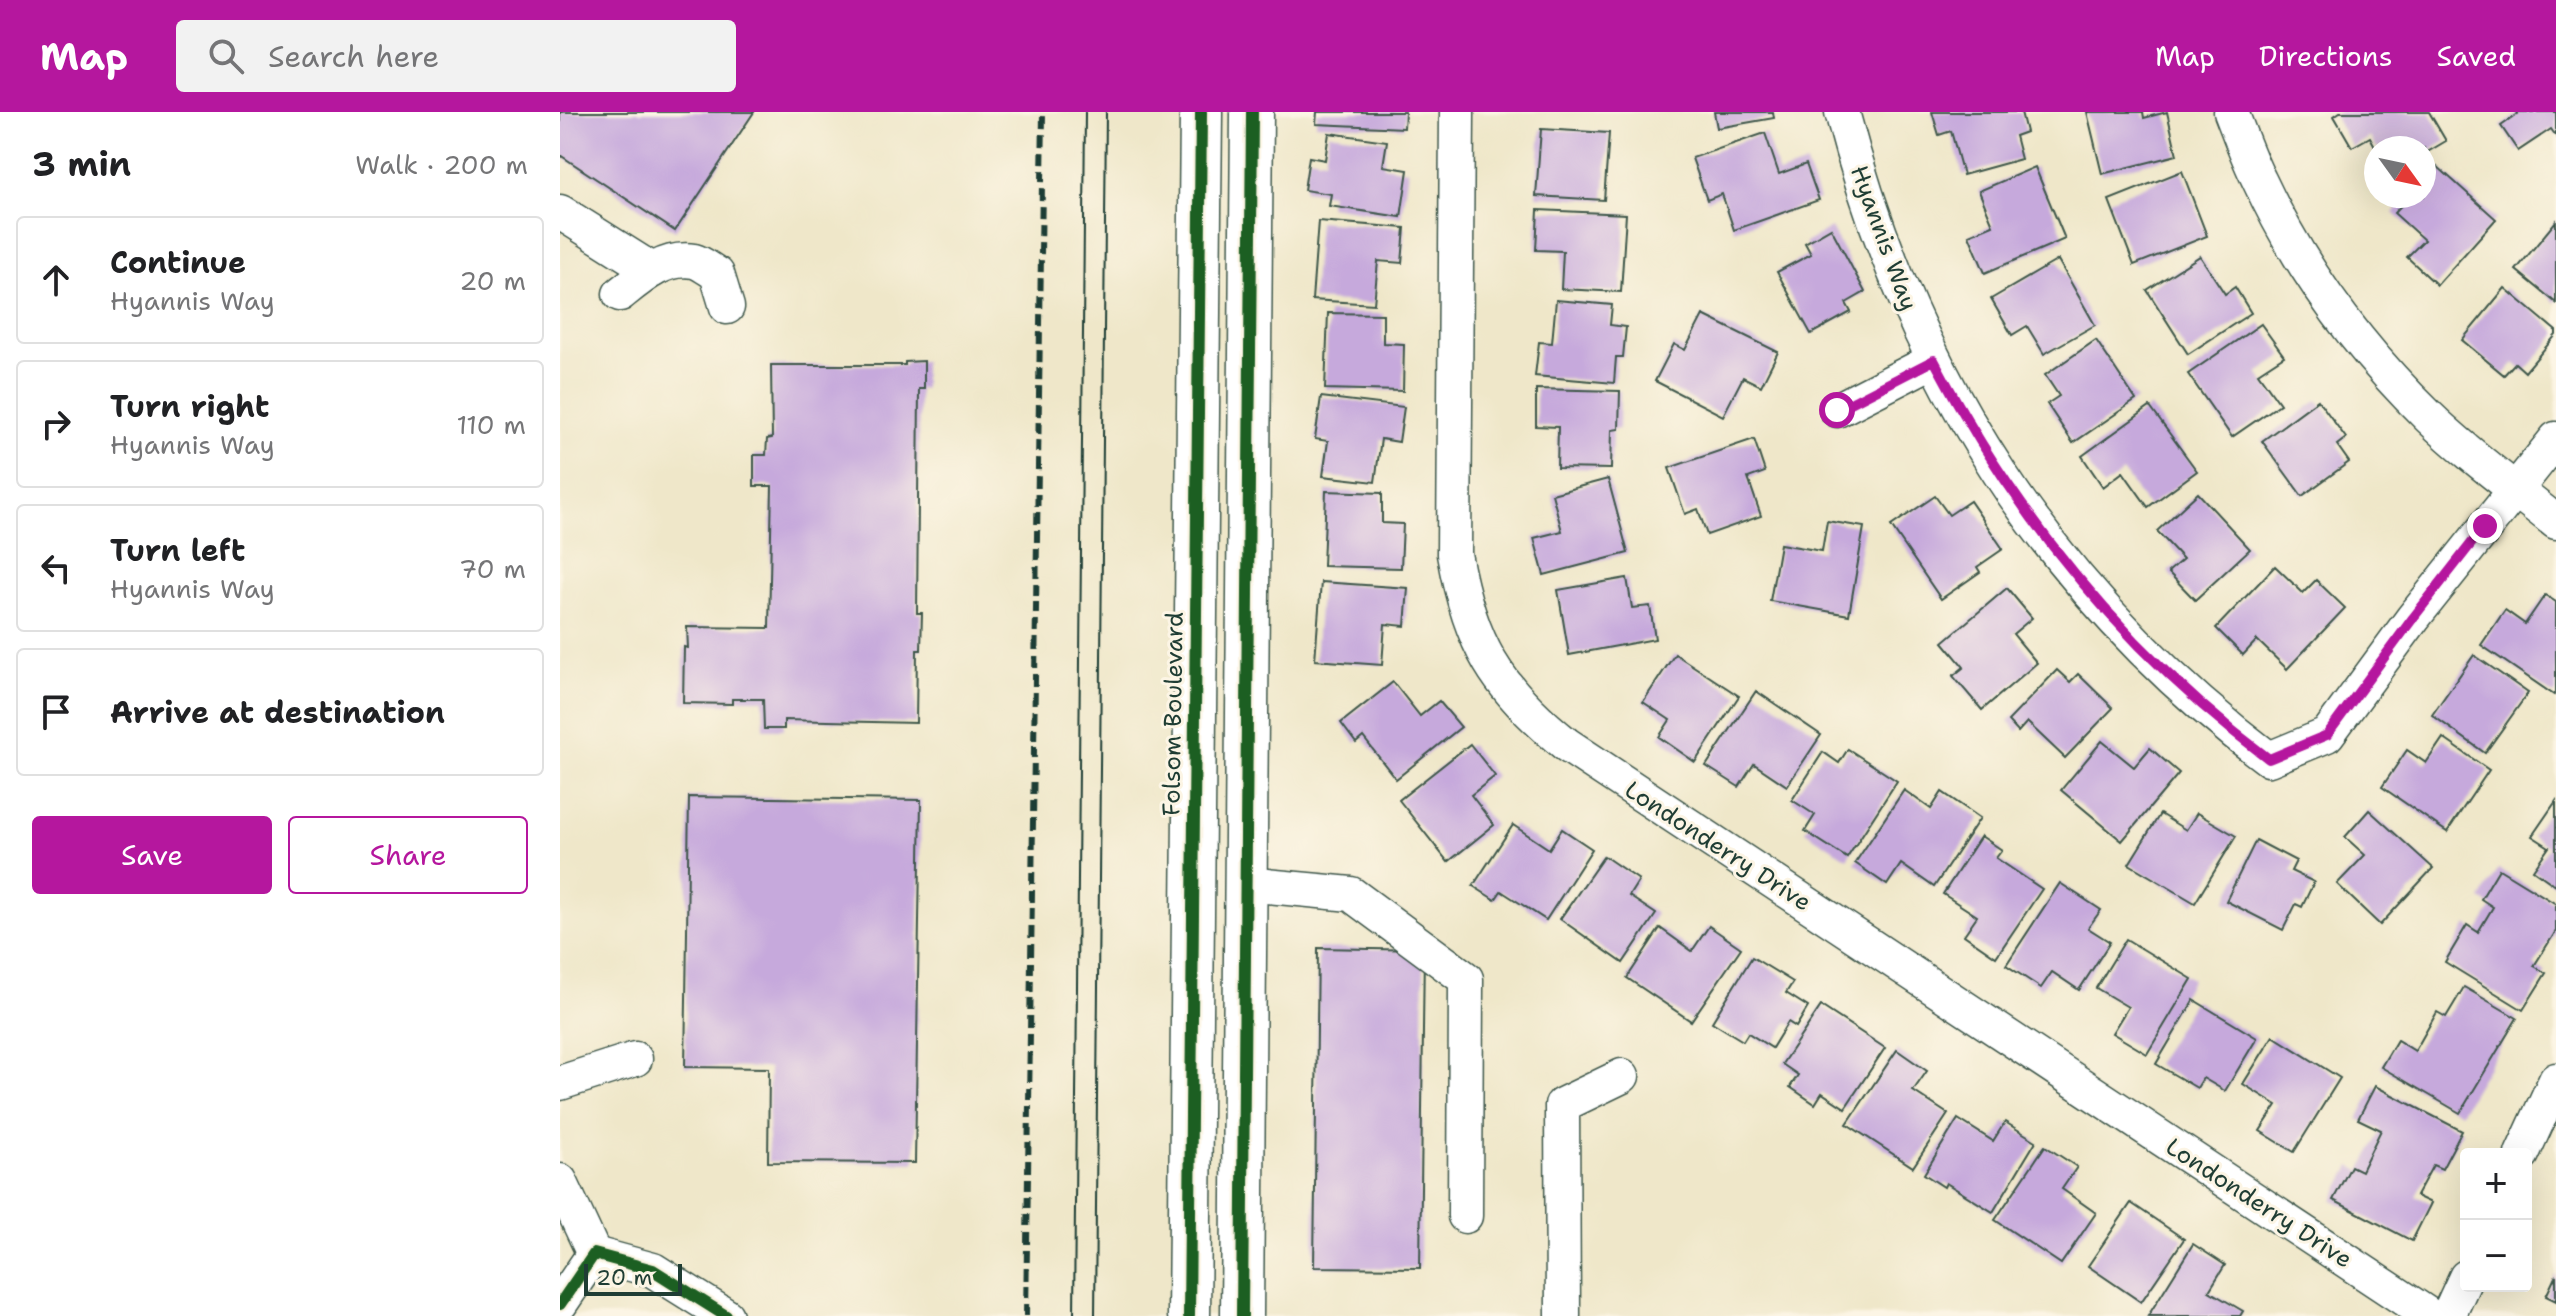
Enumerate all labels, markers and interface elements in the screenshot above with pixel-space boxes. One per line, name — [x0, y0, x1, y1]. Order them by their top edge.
search box — [176, 20, 736, 92]
text: Map — [40, 31, 128, 82]
icon: search — [204, 34, 248, 78]
text: Search here — [268, 36, 439, 77]
text: Map — [2155, 37, 2215, 75]
text: Directions — [2259, 37, 2393, 75]
text: Saved — [2437, 37, 2516, 75]
north arrow — [2364, 136, 2436, 208]
text: 3 min — [32, 141, 131, 187]
text: Walk · 200 m — [355, 147, 528, 182]
street label: Hyannis Way — [1843, 161, 1925, 315]
text: Continue — [110, 242, 246, 283]
icon: ahead — [34, 258, 78, 302]
text: 20 m — [459, 263, 526, 298]
text: Hyannis Way — [110, 283, 275, 318]
text: Turn right — [110, 386, 269, 427]
route start — [1819, 392, 1855, 428]
icon: right — [34, 402, 78, 446]
text: 110 m — [456, 407, 526, 442]
text: Hyannis Way — [110, 427, 275, 462]
route end — [2467, 508, 2503, 544]
text: Turn left — [110, 530, 245, 571]
icon: left — [34, 546, 78, 590]
text: 70 m — [459, 551, 526, 586]
text: Hyannis Way — [110, 571, 275, 606]
street label: Folsom Boulevard — [1155, 612, 1191, 816]
icon: arrive — [34, 690, 78, 734]
text: Arrive at destination — [110, 692, 445, 733]
street label: Londonderry Drive — [1619, 774, 1817, 918]
button: Save — [32, 816, 272, 894]
button: Share — [288, 816, 528, 894]
street label: Londonderry Drive — [2160, 1131, 2358, 1275]
map controls — [2460, 1148, 2532, 1292]
button: + — [2460, 1148, 2532, 1220]
button: − — [2460, 1220, 2532, 1292]
scale bar — [584, 1260, 682, 1296]
text: 20 m — [596, 1263, 653, 1292]

